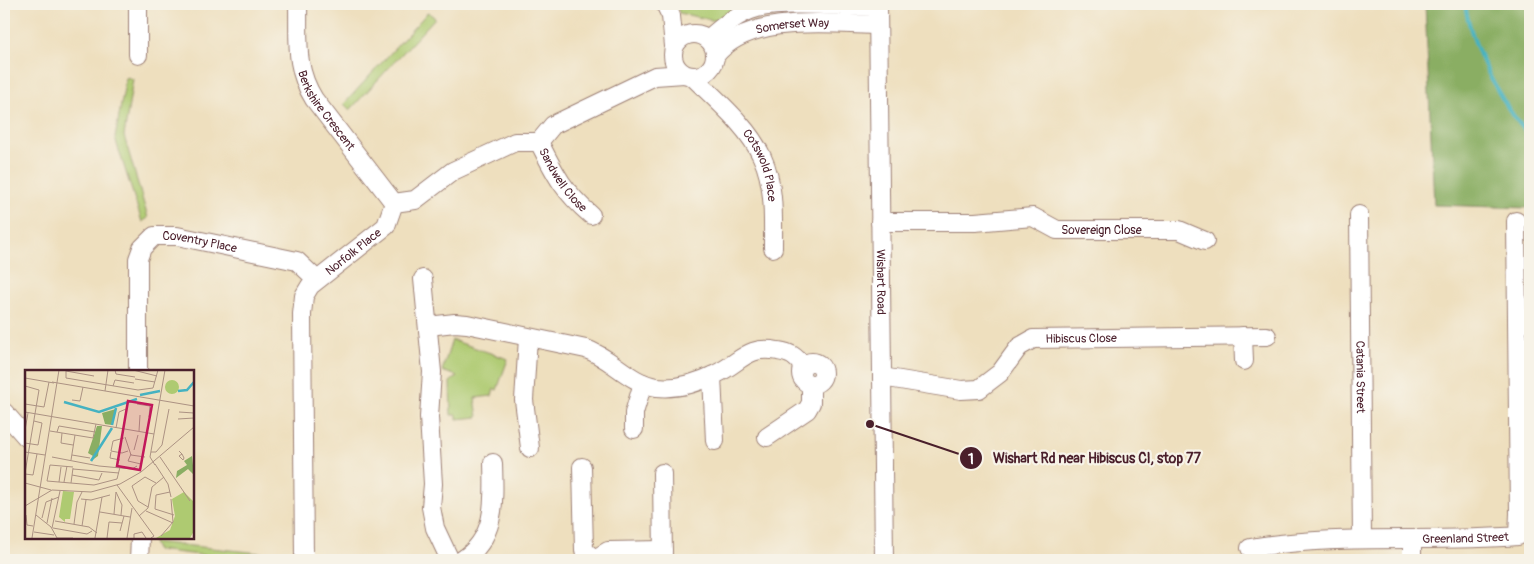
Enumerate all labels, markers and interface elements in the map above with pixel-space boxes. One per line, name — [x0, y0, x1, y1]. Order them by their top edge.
street label: Somerset Way — [754, 15, 829, 37]
street label: Berkshire Crescent — [295, 69, 359, 154]
street label: Cotswold Place — [739, 126, 780, 202]
street label: Sandwell Close — [536, 145, 590, 215]
street label: Sovereign Close — [1061, 223, 1142, 238]
street label: Norfolk Place — [322, 225, 384, 278]
street label: Coventry Place — [163, 228, 238, 256]
street label: Wishart Road — [873, 249, 889, 315]
street label: Hibiscus Close — [1045, 330, 1117, 346]
street label: Catania Street — [1353, 341, 1368, 413]
inset map — [25, 370, 194, 539]
callout: Wishart Rd near Hibiscus Cl, stop 77 — [958, 444, 1211, 473]
text: 1 — [968, 450, 974, 469]
text: Wishart Rd near Hibiscus Cl, stop 77 — [993, 450, 1202, 467]
street label: Greenland Street — [1422, 529, 1509, 546]

